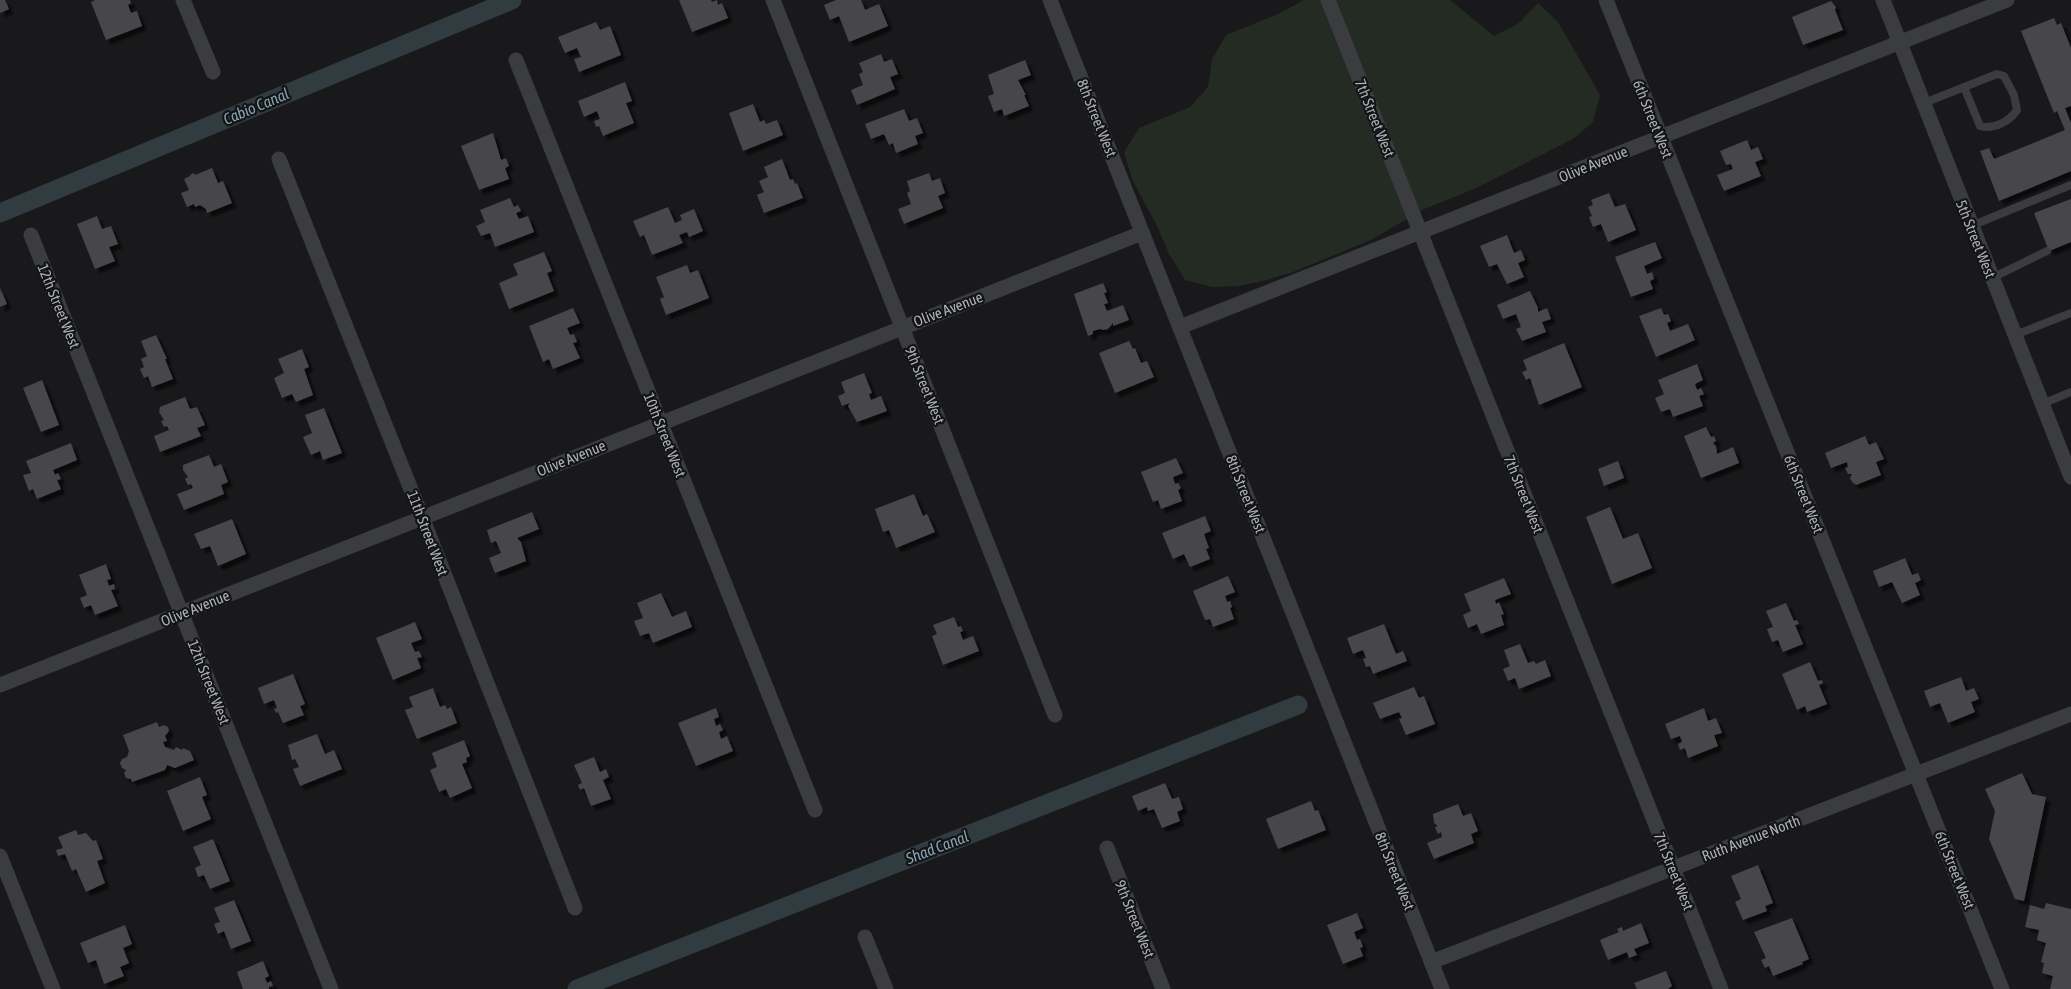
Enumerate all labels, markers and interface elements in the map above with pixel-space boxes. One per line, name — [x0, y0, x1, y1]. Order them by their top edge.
street label: 8th Street West — [1074, 77, 1120, 159]
street label: 7th Street West — [1352, 77, 1398, 159]
street label: 6th Street West — [1630, 78, 1676, 160]
water label: Cabio Canal — [220, 84, 292, 128]
street label: Olive Avenue — [1556, 142, 1630, 185]
street label: 5th Street West — [1953, 198, 1999, 280]
street label: 12th Street West — [34, 261, 84, 351]
street label: Olive Avenue — [911, 288, 985, 330]
street label: 9th Street West — [902, 344, 948, 426]
street label: 10th Street West — [640, 390, 690, 480]
street label: Olive Avenue — [534, 436, 608, 479]
street label: 8th Street West — [1223, 453, 1269, 535]
street label: 7th Street West — [1501, 453, 1547, 535]
street label: 6th Street West — [1781, 453, 1827, 535]
street label: 11th Street West — [404, 488, 452, 578]
street label: Olive Avenue — [158, 586, 232, 629]
street label: 12th Street West — [184, 637, 234, 727]
street label: Ruth Avenue North — [1700, 811, 1802, 865]
water label: Shad Canal — [902, 827, 971, 868]
street label: 6th Street West — [1932, 829, 1978, 911]
street label: 8th Street West — [1372, 830, 1418, 912]
street label: 7th Street West — [1651, 830, 1697, 912]
street label: 9th Street West — [1112, 878, 1158, 960]

